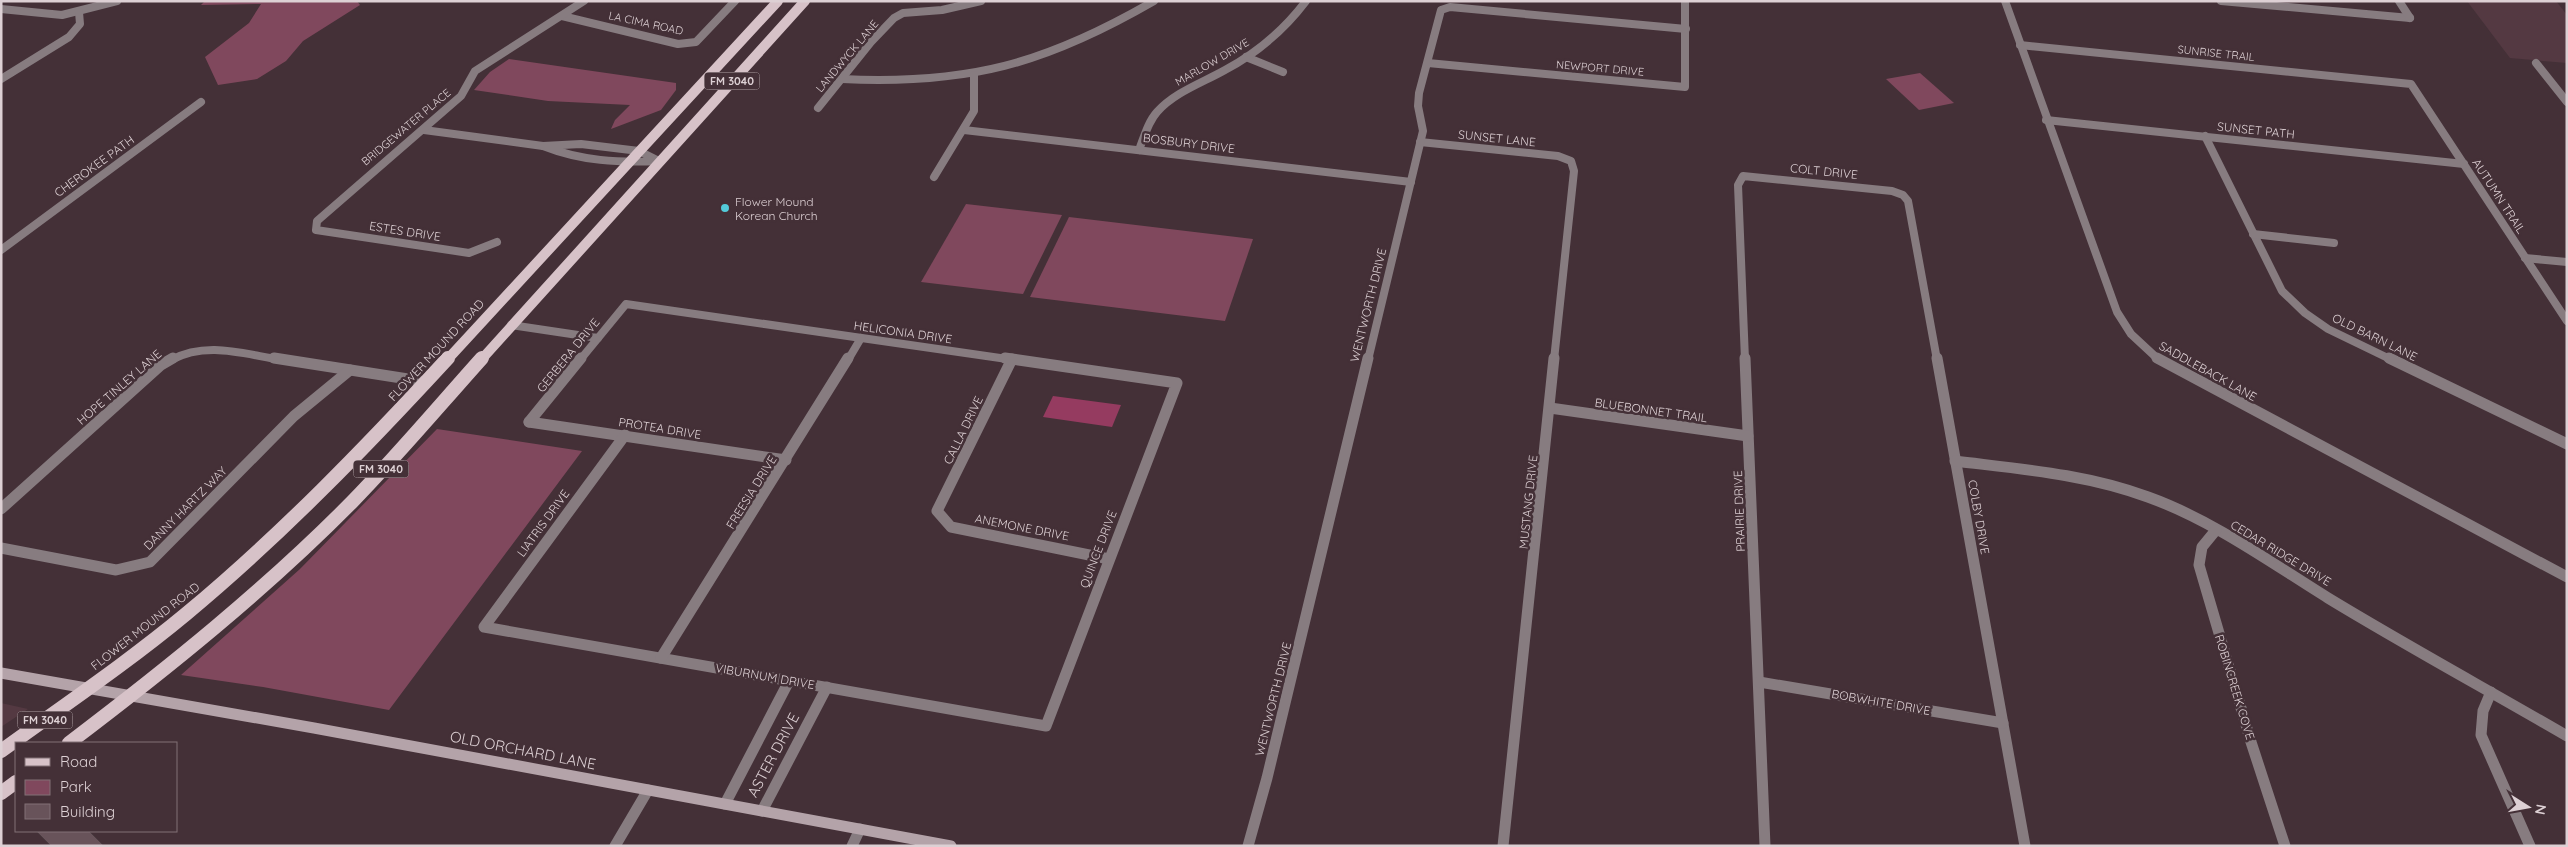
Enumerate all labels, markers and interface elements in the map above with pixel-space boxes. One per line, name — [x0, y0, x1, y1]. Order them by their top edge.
street label: LA CIMA ROAD — [607, 8, 685, 38]
street label: LANDWYCK LANE — [813, 17, 881, 95]
street label: MARLOW DRIVE — [1173, 35, 1251, 89]
street label: SUNRISE TRAIL — [2177, 42, 2255, 64]
street label: NEWPORT DRIVE — [1555, 57, 1645, 79]
road number: FM 3040 — [704, 72, 760, 90]
street label: BRIDGEWATER PLACE — [359, 86, 453, 168]
street label: SUNSET PATH — [2216, 118, 2296, 142]
street label: SUNSET LANE — [1458, 126, 1537, 150]
street label: BOSBURY DRIVE — [1142, 130, 1236, 156]
street label: CHEROKEE PATH — [51, 132, 137, 200]
street label: AUTUMN TRAIL — [2469, 156, 2529, 237]
street label: COLT DRIVE — [1790, 160, 1859, 182]
place label: Flower Mound Korean Church — [735, 194, 818, 223]
marker: Flower Mound Korean Church — [719, 202, 731, 214]
street label: ESTES DRIVE — [368, 218, 442, 244]
street label: WENTWORTH DRIVE — [1347, 246, 1389, 363]
street label: FLOWER MOUND ROAD — [385, 296, 487, 404]
street label: OLD BARN LANE — [2330, 310, 2420, 364]
street label: GERBERA DRIVE — [533, 315, 603, 395]
street label: HELICONIA DRIVE — [853, 318, 953, 346]
street label: SADDLEBACK LANE — [2157, 338, 2260, 404]
street label: HOPE TINLEY LANE — [74, 346, 164, 428]
street label: CALLA DRIVE — [940, 393, 986, 466]
street label: BLUEBONNET TRAIL — [1594, 395, 1709, 425]
street label: PROTEA DRIVE — [618, 414, 703, 442]
street label: FREESIA DRIVE — [722, 452, 780, 531]
street label: MUSTANG DRIVE — [1516, 454, 1540, 550]
road number: FM 3040 — [354, 460, 408, 478]
street label: DANNY HARTZ WAY — [140, 463, 230, 553]
street label: PRAIRIE DRIVE — [1730, 470, 1748, 552]
street label: COLBY DRIVE — [1965, 479, 1993, 556]
street label: LIATRIS DRIVE — [514, 486, 572, 559]
street label: QUINCE DRIVE — [1076, 508, 1120, 590]
street label: ANEMONE DRIVE — [974, 511, 1071, 544]
street label: CEDAR RIDGE DRIVE — [2228, 517, 2334, 589]
street label: FLOWER MOUND ROAD — [88, 579, 203, 673]
street label: ROBINCREEK COVE — [2212, 633, 2258, 742]
street label: WENTWORTH DRIVE — [1252, 640, 1294, 757]
street label: VIBURNUM DRIVE — [714, 660, 816, 692]
street label: BOBWHITE DRIVE — [1831, 686, 1932, 718]
street label: ASTER DRIVE — [743, 710, 803, 800]
road number: FM 3040 — [18, 712, 72, 728]
street label: OLD ORCHARD LANE — [448, 727, 598, 773]
legend — [15, 742, 178, 832]
text: Road — [60, 752, 97, 771]
text: Park — [60, 777, 92, 796]
north arrow — [2503, 782, 2553, 832]
text: Building — [60, 802, 115, 821]
text: N — [2531, 803, 2551, 816]

